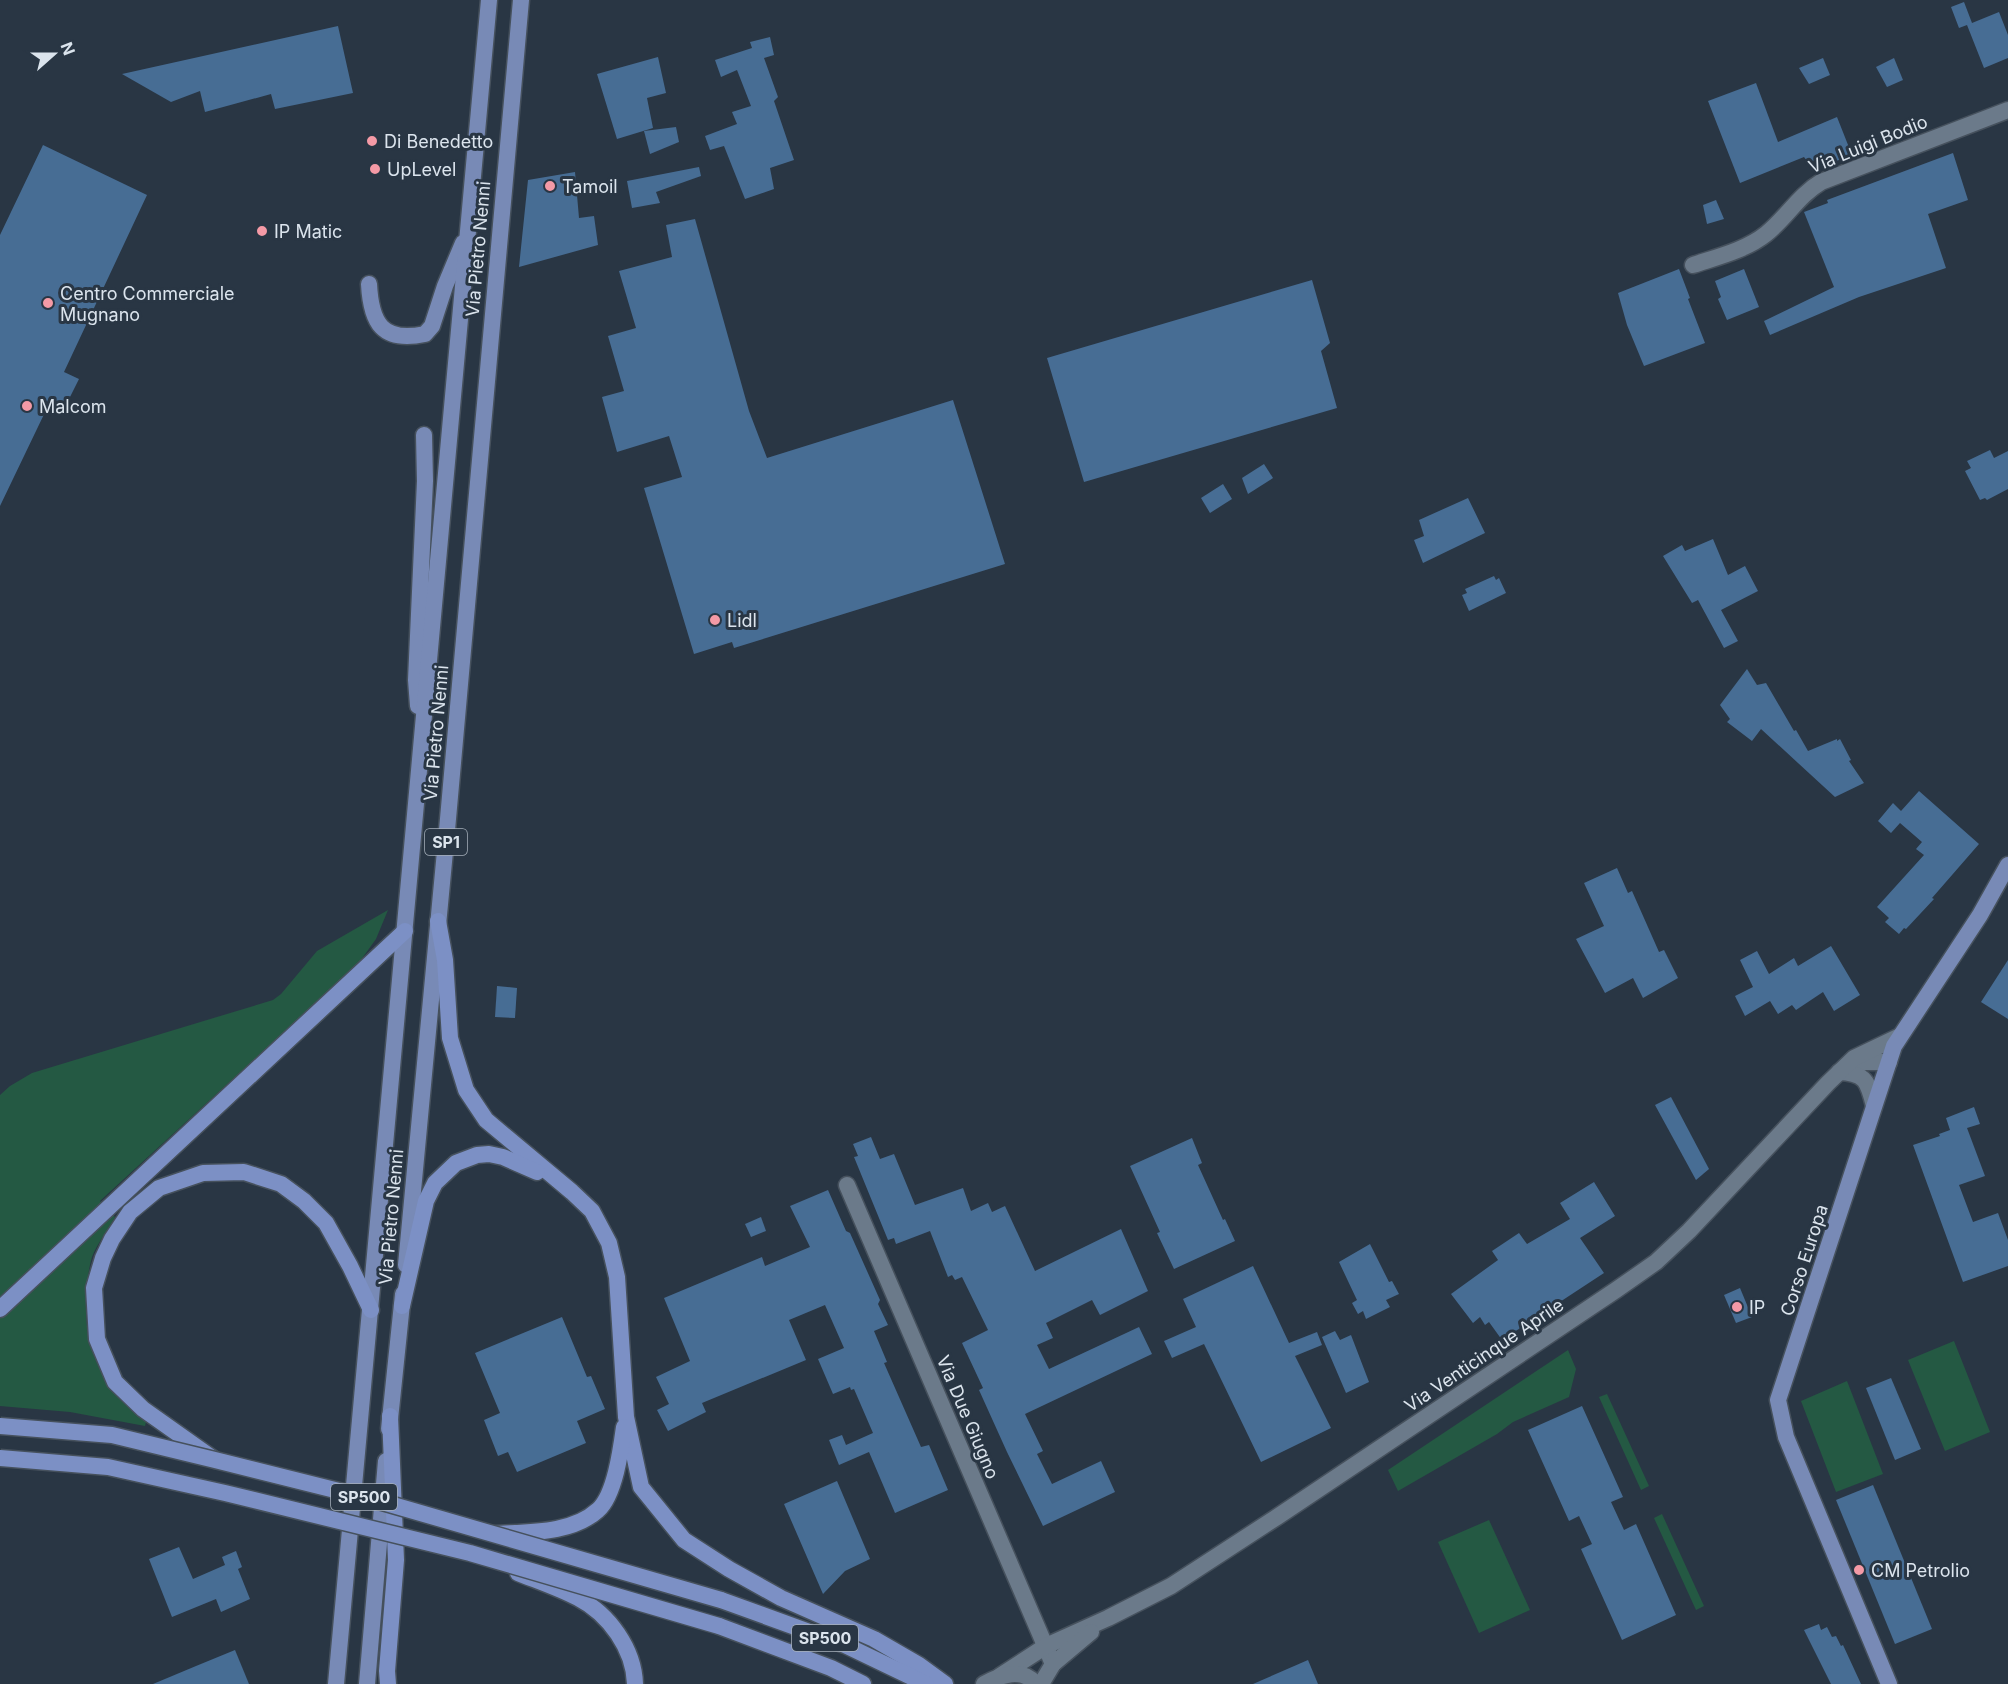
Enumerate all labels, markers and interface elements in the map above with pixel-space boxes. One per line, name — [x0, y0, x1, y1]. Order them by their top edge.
north arrow — [24, 24, 84, 84]
text: N — [56, 39, 80, 58]
street label: Via Luigi Bodio — [1805, 111, 1931, 177]
place label: Di Benedetto — [384, 131, 493, 152]
marker: Di Benedetto — [365, 134, 379, 148]
place label: UpLevel — [387, 159, 456, 180]
marker: UpLevel — [368, 162, 382, 176]
place label: Tamoil — [562, 176, 618, 197]
marker: Tamoil — [543, 179, 557, 193]
street label: Via Pietro Nenni — [462, 180, 494, 318]
place label: IP Matic — [274, 221, 342, 242]
marker: IP Matic — [255, 224, 269, 238]
place label: Centro Commerciale Mugnano — [60, 283, 235, 325]
marker: Centro Commerciale Mugnano — [41, 296, 55, 310]
place label: Malcom — [39, 396, 107, 417]
marker: Malcom — [20, 399, 34, 413]
place label: Lidl — [727, 610, 757, 631]
marker: Lidl — [708, 613, 722, 627]
street label: Via Pietro Nenni — [420, 664, 452, 802]
road number: SP1 — [425, 829, 467, 855]
street label: Via Pietro Nenni — [375, 1148, 407, 1286]
street label: Corso Europa — [1776, 1202, 1832, 1318]
street label: Via Venticinque Aprile — [1401, 1294, 1567, 1416]
place label: IP — [1749, 1297, 1765, 1318]
marker: IP — [1730, 1300, 1744, 1314]
street label: Via Due Giugno — [933, 1352, 1003, 1482]
road number: SP500 — [331, 1484, 397, 1510]
place label: CM Petrolio — [1871, 1560, 1970, 1581]
marker: CM Petrolio — [1852, 1563, 1866, 1577]
road number: SP500 — [792, 1625, 858, 1651]

